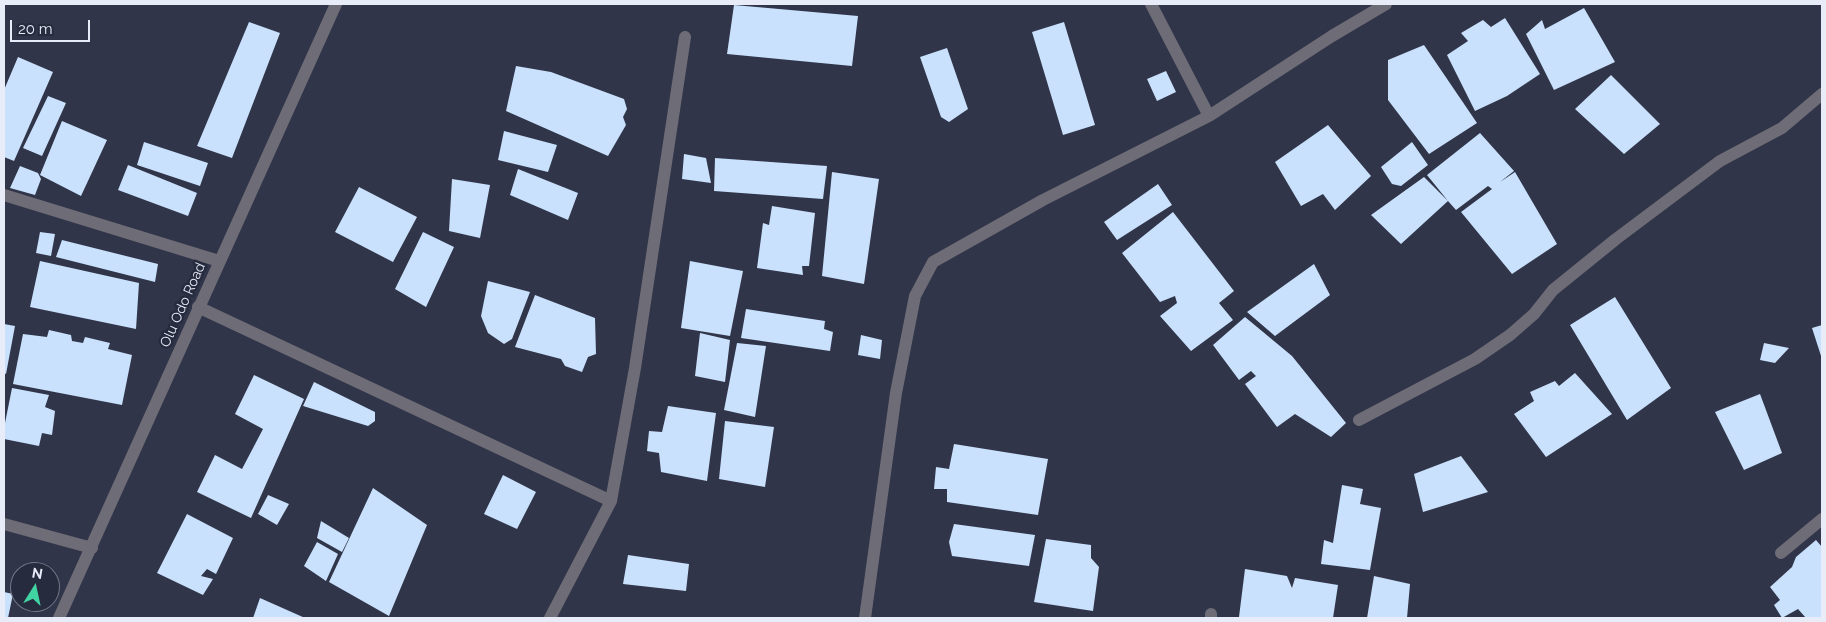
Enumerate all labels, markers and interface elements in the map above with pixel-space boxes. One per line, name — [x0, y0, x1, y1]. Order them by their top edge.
scale bar — [12, 10, 92, 42]
text: 20 m — [18, 20, 53, 38]
street label: Olu Odo Road — [157, 260, 209, 350]
north arrow — [10, 562, 60, 612]
text: N — [31, 564, 44, 582]

